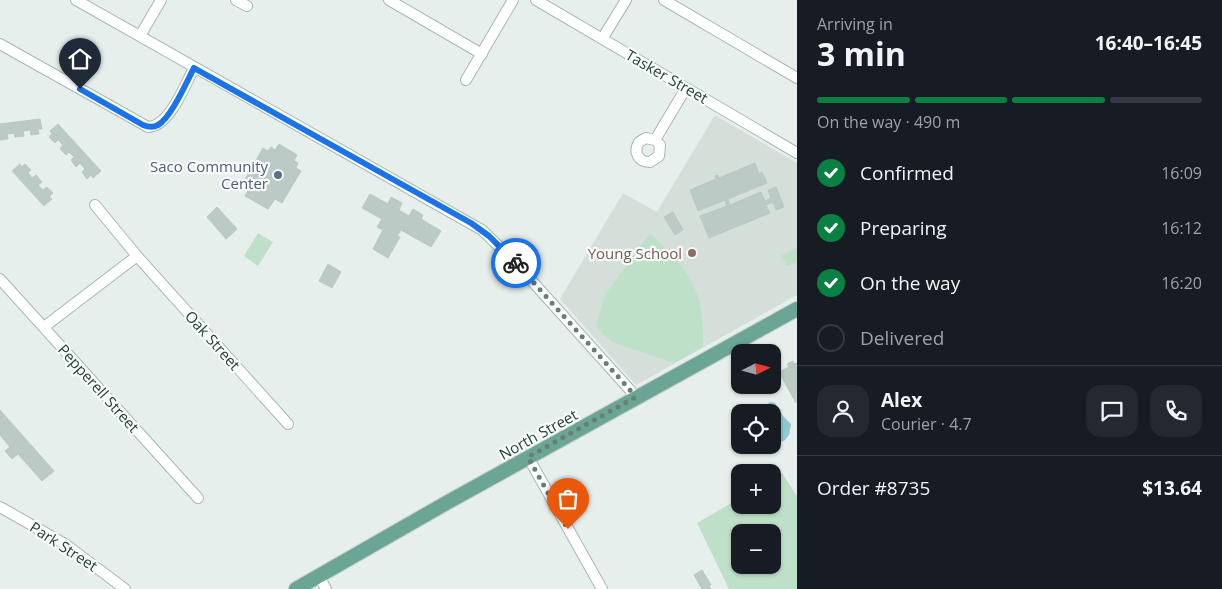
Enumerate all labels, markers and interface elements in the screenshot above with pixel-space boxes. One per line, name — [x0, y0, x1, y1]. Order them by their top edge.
text: Arriving in — [817, 13, 893, 35]
text: 16:40–16:45 — [1095, 30, 1202, 56]
text: 3 min — [817, 32, 906, 75]
pin — [59, 38, 101, 89]
street label: Tasker Street — [622, 44, 712, 108]
icon: home — [66, 45, 94, 73]
text: On the way · 490 m — [817, 111, 960, 133]
place label: Saco Community Center — [150, 156, 268, 193]
icon: check — [817, 159, 845, 187]
text: Confirmed — [860, 160, 954, 186]
text: 16:09 — [1161, 162, 1202, 184]
marker: Saco Community Center — [272, 169, 284, 181]
icon: check — [817, 214, 845, 242]
text: Preparing — [860, 215, 947, 241]
text: 16:12 — [1161, 217, 1202, 239]
courier — [491, 238, 541, 288]
place label: Young School — [588, 243, 682, 263]
marker: Young School — [686, 247, 698, 259]
icon: bike — [502, 249, 530, 277]
icon: check — [817, 269, 845, 297]
text: On the way — [860, 270, 960, 296]
text: 16:20 — [1161, 272, 1202, 294]
street label: Oak Street — [181, 306, 245, 374]
text: Delivered — [860, 325, 944, 351]
street label: Pepperell Street — [54, 340, 144, 436]
north arrow — [731, 344, 781, 394]
map controls — [731, 344, 781, 574]
button: person — [817, 385, 869, 437]
button: chat — [1086, 385, 1138, 437]
button: phone — [1150, 385, 1202, 437]
text: Alex — [881, 387, 922, 413]
street label: North Street — [495, 404, 581, 464]
button: locate — [731, 404, 781, 454]
text: Courier · 4.7 — [881, 413, 972, 435]
button: + — [731, 464, 781, 514]
text: Order #8735 — [817, 475, 930, 501]
text: $13.64 — [1142, 475, 1202, 501]
pin — [547, 478, 589, 529]
icon: bag — [554, 485, 582, 513]
street label: Park Street — [26, 517, 102, 575]
button: − — [731, 524, 781, 574]

